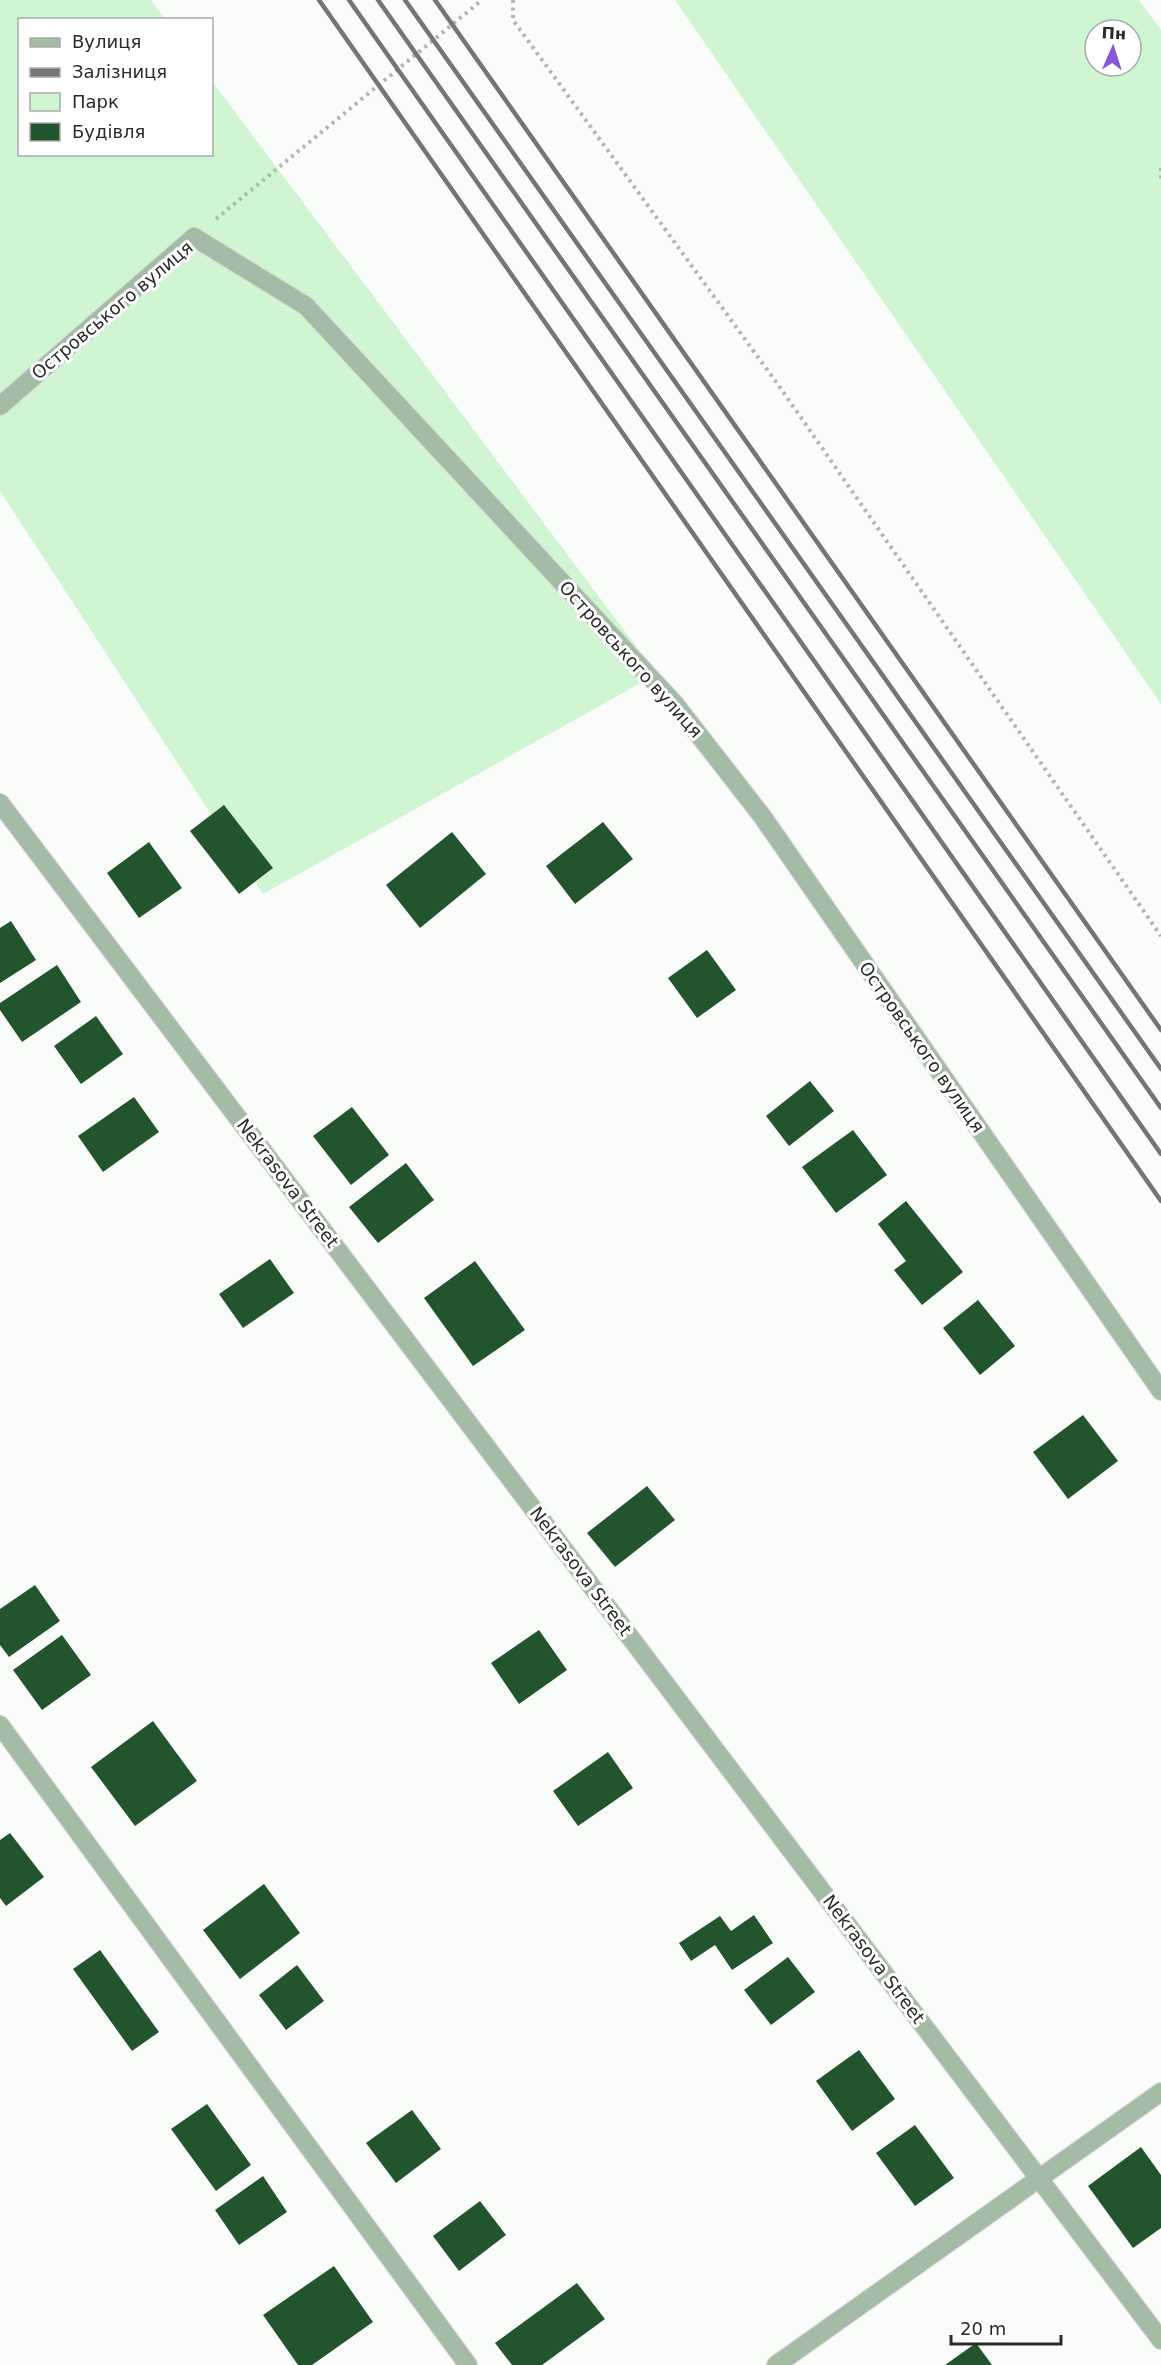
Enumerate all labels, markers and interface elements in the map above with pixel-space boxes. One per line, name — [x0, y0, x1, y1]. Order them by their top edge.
legend — [18, 18, 213, 156]
north arrow — [1083, 18, 1143, 78]
text: Пн — [1101, 23, 1126, 44]
text: Вулиця — [72, 31, 141, 52]
text: Залізниця — [72, 61, 167, 82]
text: Парк — [72, 91, 119, 112]
text: Будівля — [72, 121, 145, 142]
street label: Островського вулиця — [27, 236, 197, 384]
street label: Островського вулиця — [555, 576, 707, 742]
street label: Островського вулиця — [855, 958, 989, 1136]
street label: Nekrasova Street — [233, 1114, 343, 1252]
street label: Nekrasova Street — [526, 1502, 636, 1640]
street label: Nekrasova Street — [819, 1890, 929, 2028]
scale bar — [951, 2308, 1060, 2346]
text: 20 m — [960, 2318, 1006, 2339]

